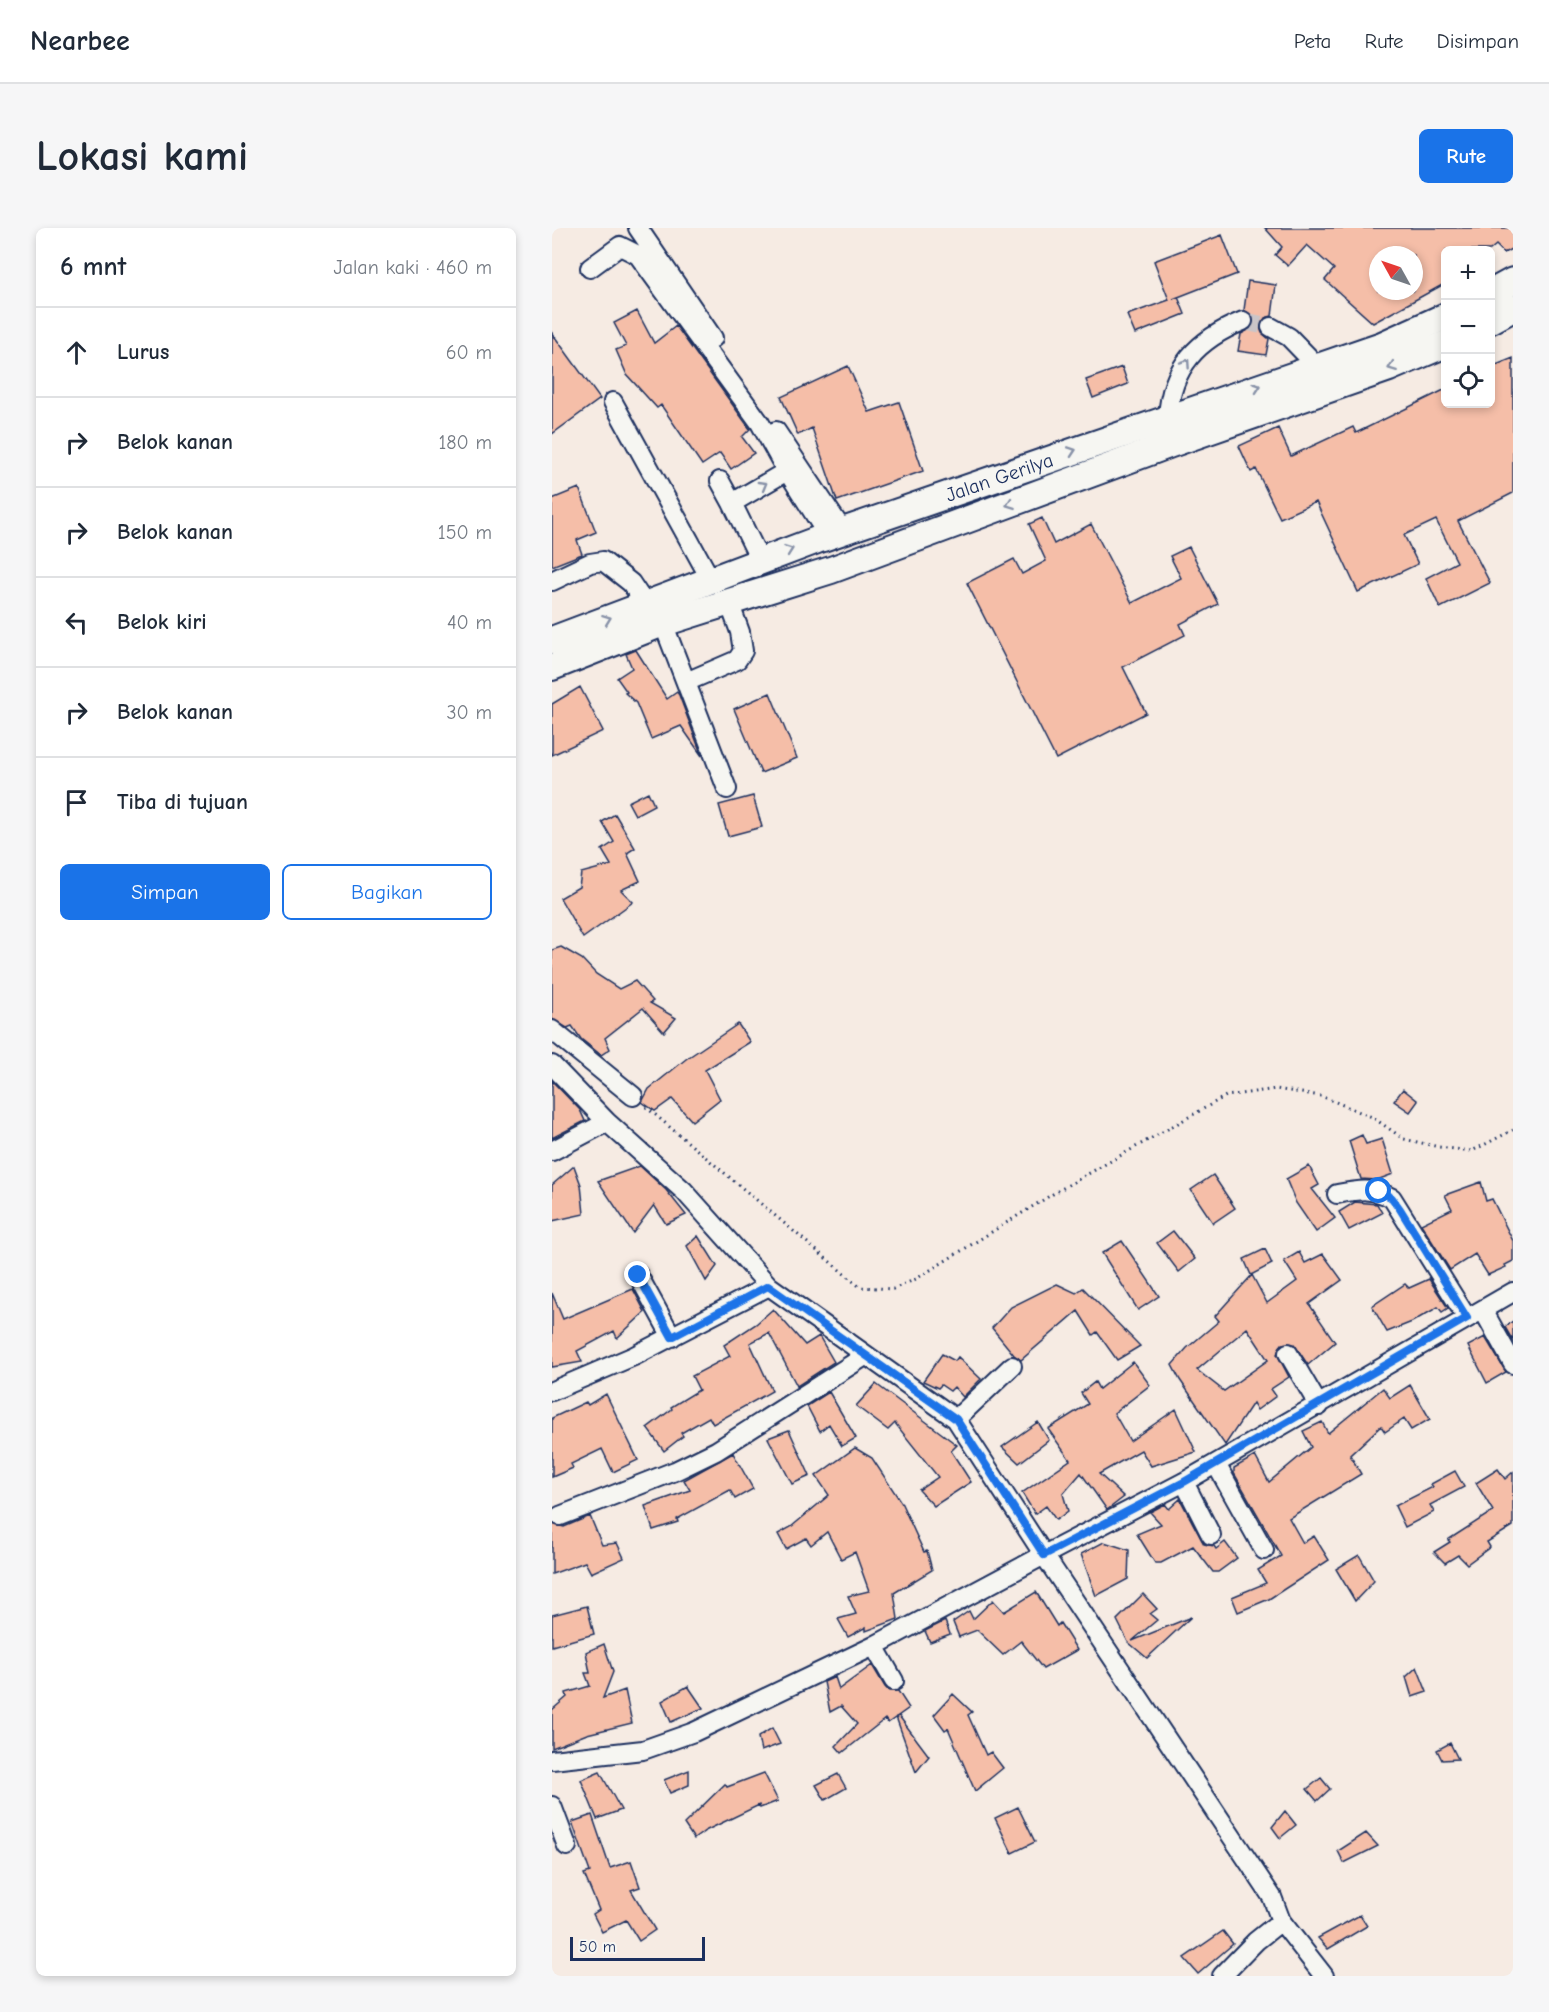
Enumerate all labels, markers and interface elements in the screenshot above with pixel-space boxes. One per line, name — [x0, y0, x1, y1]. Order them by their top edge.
text: Nearbee — [30, 25, 130, 57]
text: Peta — [1294, 29, 1331, 53]
text: Rute — [1364, 29, 1404, 53]
text: Disimpan — [1437, 29, 1519, 53]
button: Rute — [1419, 129, 1513, 183]
text: Lokasi kami — [36, 132, 248, 181]
north arrow — [1369, 246, 1423, 300]
map controls — [1441, 246, 1495, 408]
button: + — [1441, 246, 1495, 300]
text: 6 mnt — [60, 252, 126, 282]
text: Jalan kaki · 460 m — [334, 256, 492, 279]
button: − — [1441, 300, 1495, 354]
icon: ahead — [60, 336, 93, 369]
text: Lurus — [117, 339, 169, 365]
text: 60 m — [446, 341, 492, 364]
button: locate — [1441, 354, 1495, 408]
one-way arrow — [1179, 358, 1190, 369]
one-way arrow — [1387, 360, 1398, 372]
one-way arrow — [1251, 382, 1262, 395]
icon: right — [60, 426, 93, 459]
text: Belok kanan — [117, 429, 233, 455]
text: 180 m — [438, 431, 492, 454]
one-way arrow — [1066, 446, 1077, 459]
street label: Jalan Gerilya — [942, 448, 1056, 506]
one-way arrow — [757, 480, 768, 492]
one-way arrow — [1006, 496, 1016, 509]
icon: right — [60, 516, 93, 549]
text: Belok kanan — [117, 519, 233, 545]
text: 150 m — [438, 521, 492, 544]
one-way arrow — [783, 545, 794, 557]
icon: left — [60, 606, 93, 639]
text: Belok kiri — [117, 609, 207, 635]
text: 40 m — [447, 611, 492, 634]
one-way arrow — [600, 614, 611, 626]
icon: right — [60, 696, 93, 729]
text: Belok kanan — [117, 699, 233, 725]
text: 30 m — [446, 701, 492, 724]
icon: arrive — [60, 786, 93, 819]
text: Tiba di tujuan — [117, 789, 248, 815]
button: Simpan — [60, 864, 270, 920]
button: Bagikan — [282, 864, 492, 920]
route start — [1365, 1177, 1391, 1203]
route end — [624, 1261, 650, 1287]
scale bar — [570, 1934, 705, 1962]
text: 50 m — [579, 1938, 616, 1956]

